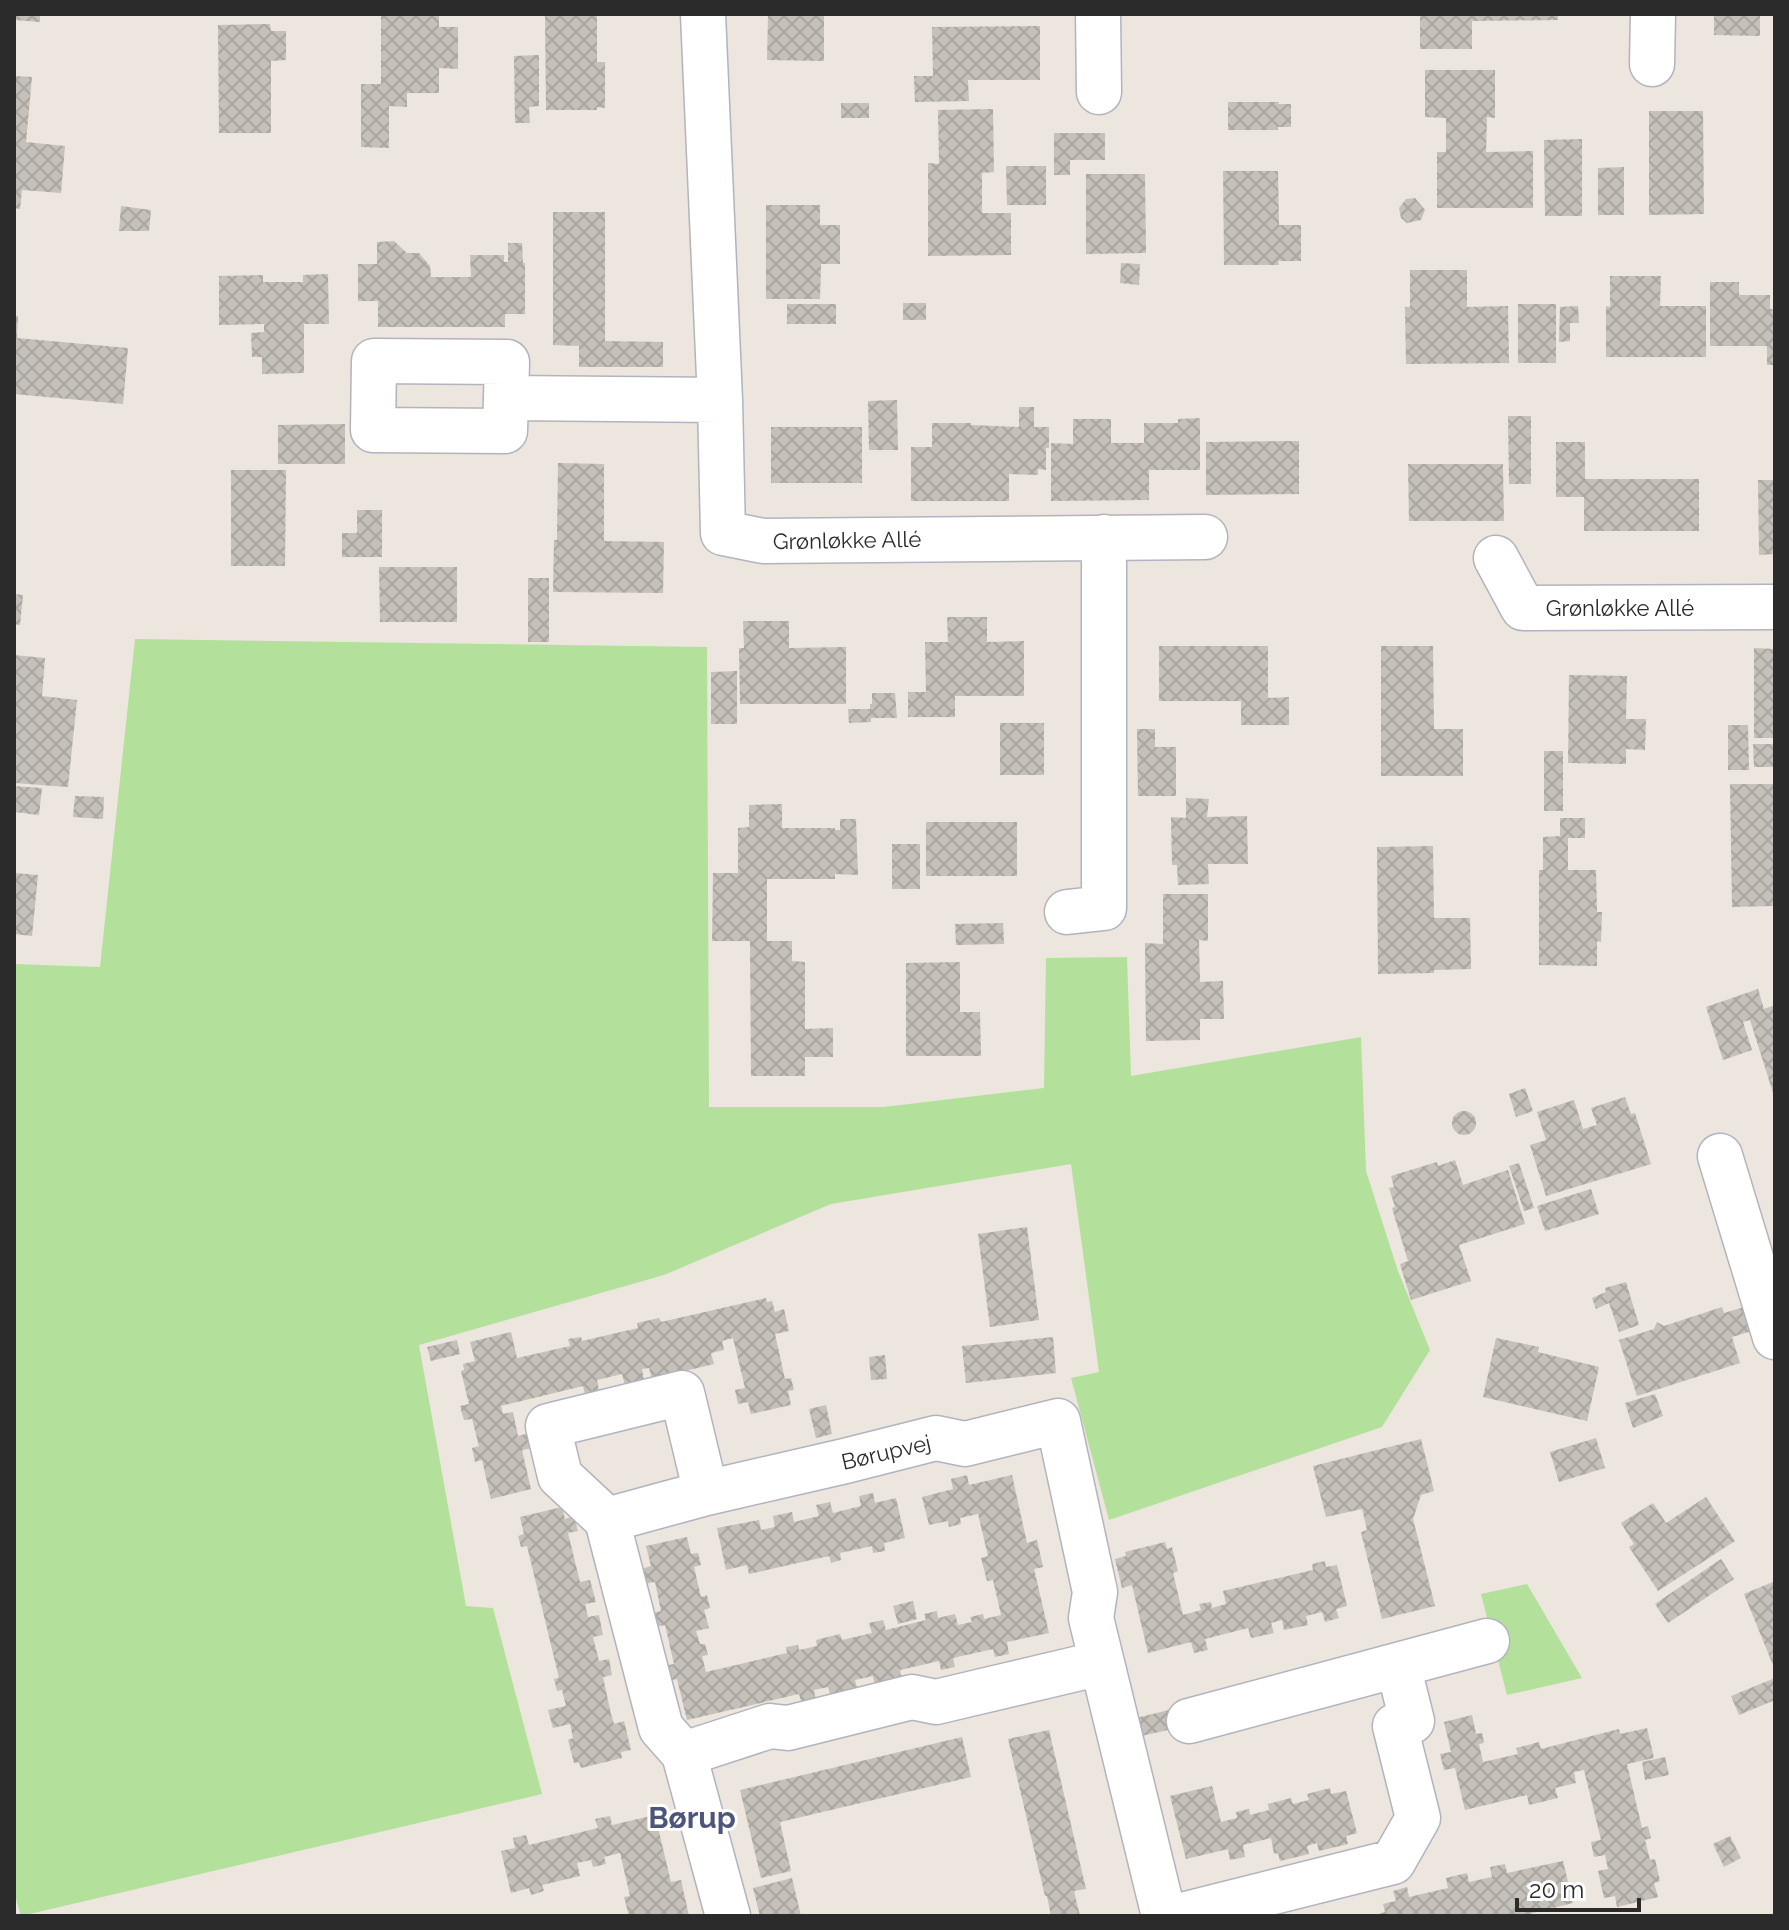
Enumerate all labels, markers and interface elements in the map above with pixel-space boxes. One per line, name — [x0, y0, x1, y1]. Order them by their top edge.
street label: Grønløkke Allé — [773, 526, 922, 554]
street label: Grønløkke Allé — [1546, 595, 1694, 621]
street label: Børupvej — [839, 1429, 933, 1475]
district label: Børup — [648, 1800, 736, 1835]
scale bar — [1517, 1862, 1639, 1912]
text: 20 m — [1529, 1875, 1584, 1904]

